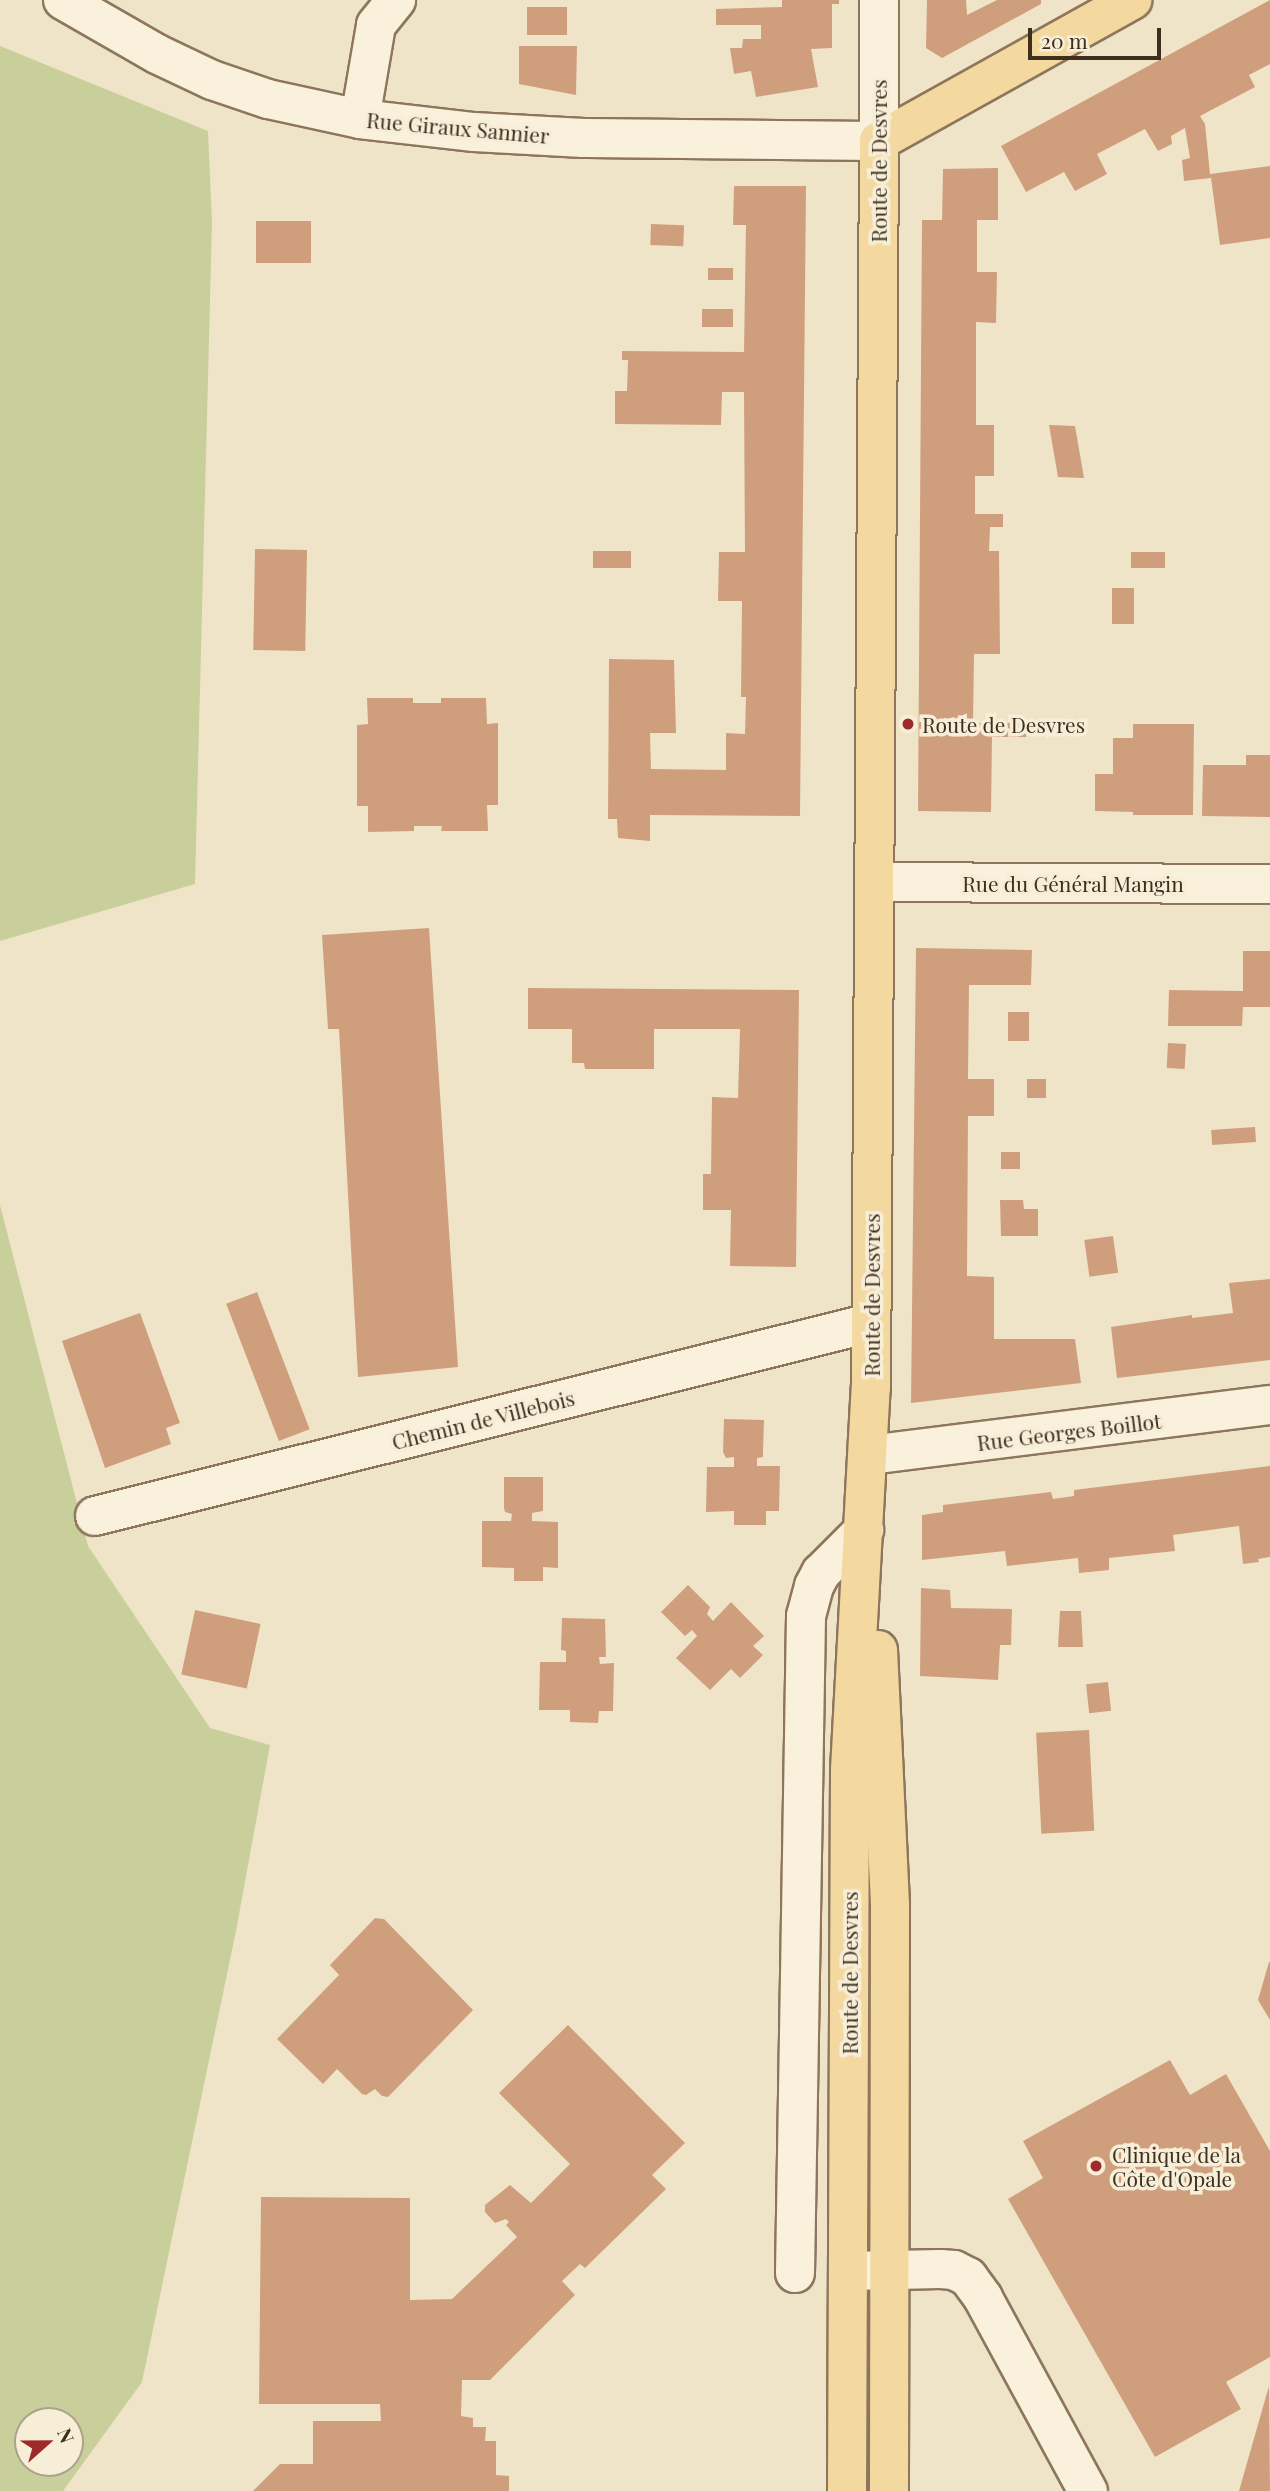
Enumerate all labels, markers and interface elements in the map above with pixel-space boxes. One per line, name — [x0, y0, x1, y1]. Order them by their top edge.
scale bar — [1032, 14, 1165, 58]
text: 20 m — [1041, 26, 1088, 54]
street label: Route de Desvres — [865, 79, 891, 243]
street label: Rue Giraux Sannier — [365, 106, 551, 148]
place label: Route de Desvres — [922, 711, 1085, 737]
marker: Route de Desvres — [900, 716, 916, 732]
street label: Rue du Général Mangin — [962, 870, 1184, 896]
street label: Route de Desvres — [858, 1213, 884, 1377]
street label: Chemin de Villebois — [389, 1384, 577, 1454]
street label: Rue Georges Boillot — [975, 1407, 1163, 1455]
street label: Route de Desvres — [836, 1891, 862, 2055]
place label: Clinique de la Côte d'Opale — [1112, 2141, 1242, 2191]
marker: Clinique de la Côte d'Opale — [1086, 2156, 1106, 2176]
north arrow — [14, 2407, 84, 2477]
text: N — [52, 2424, 81, 2446]

